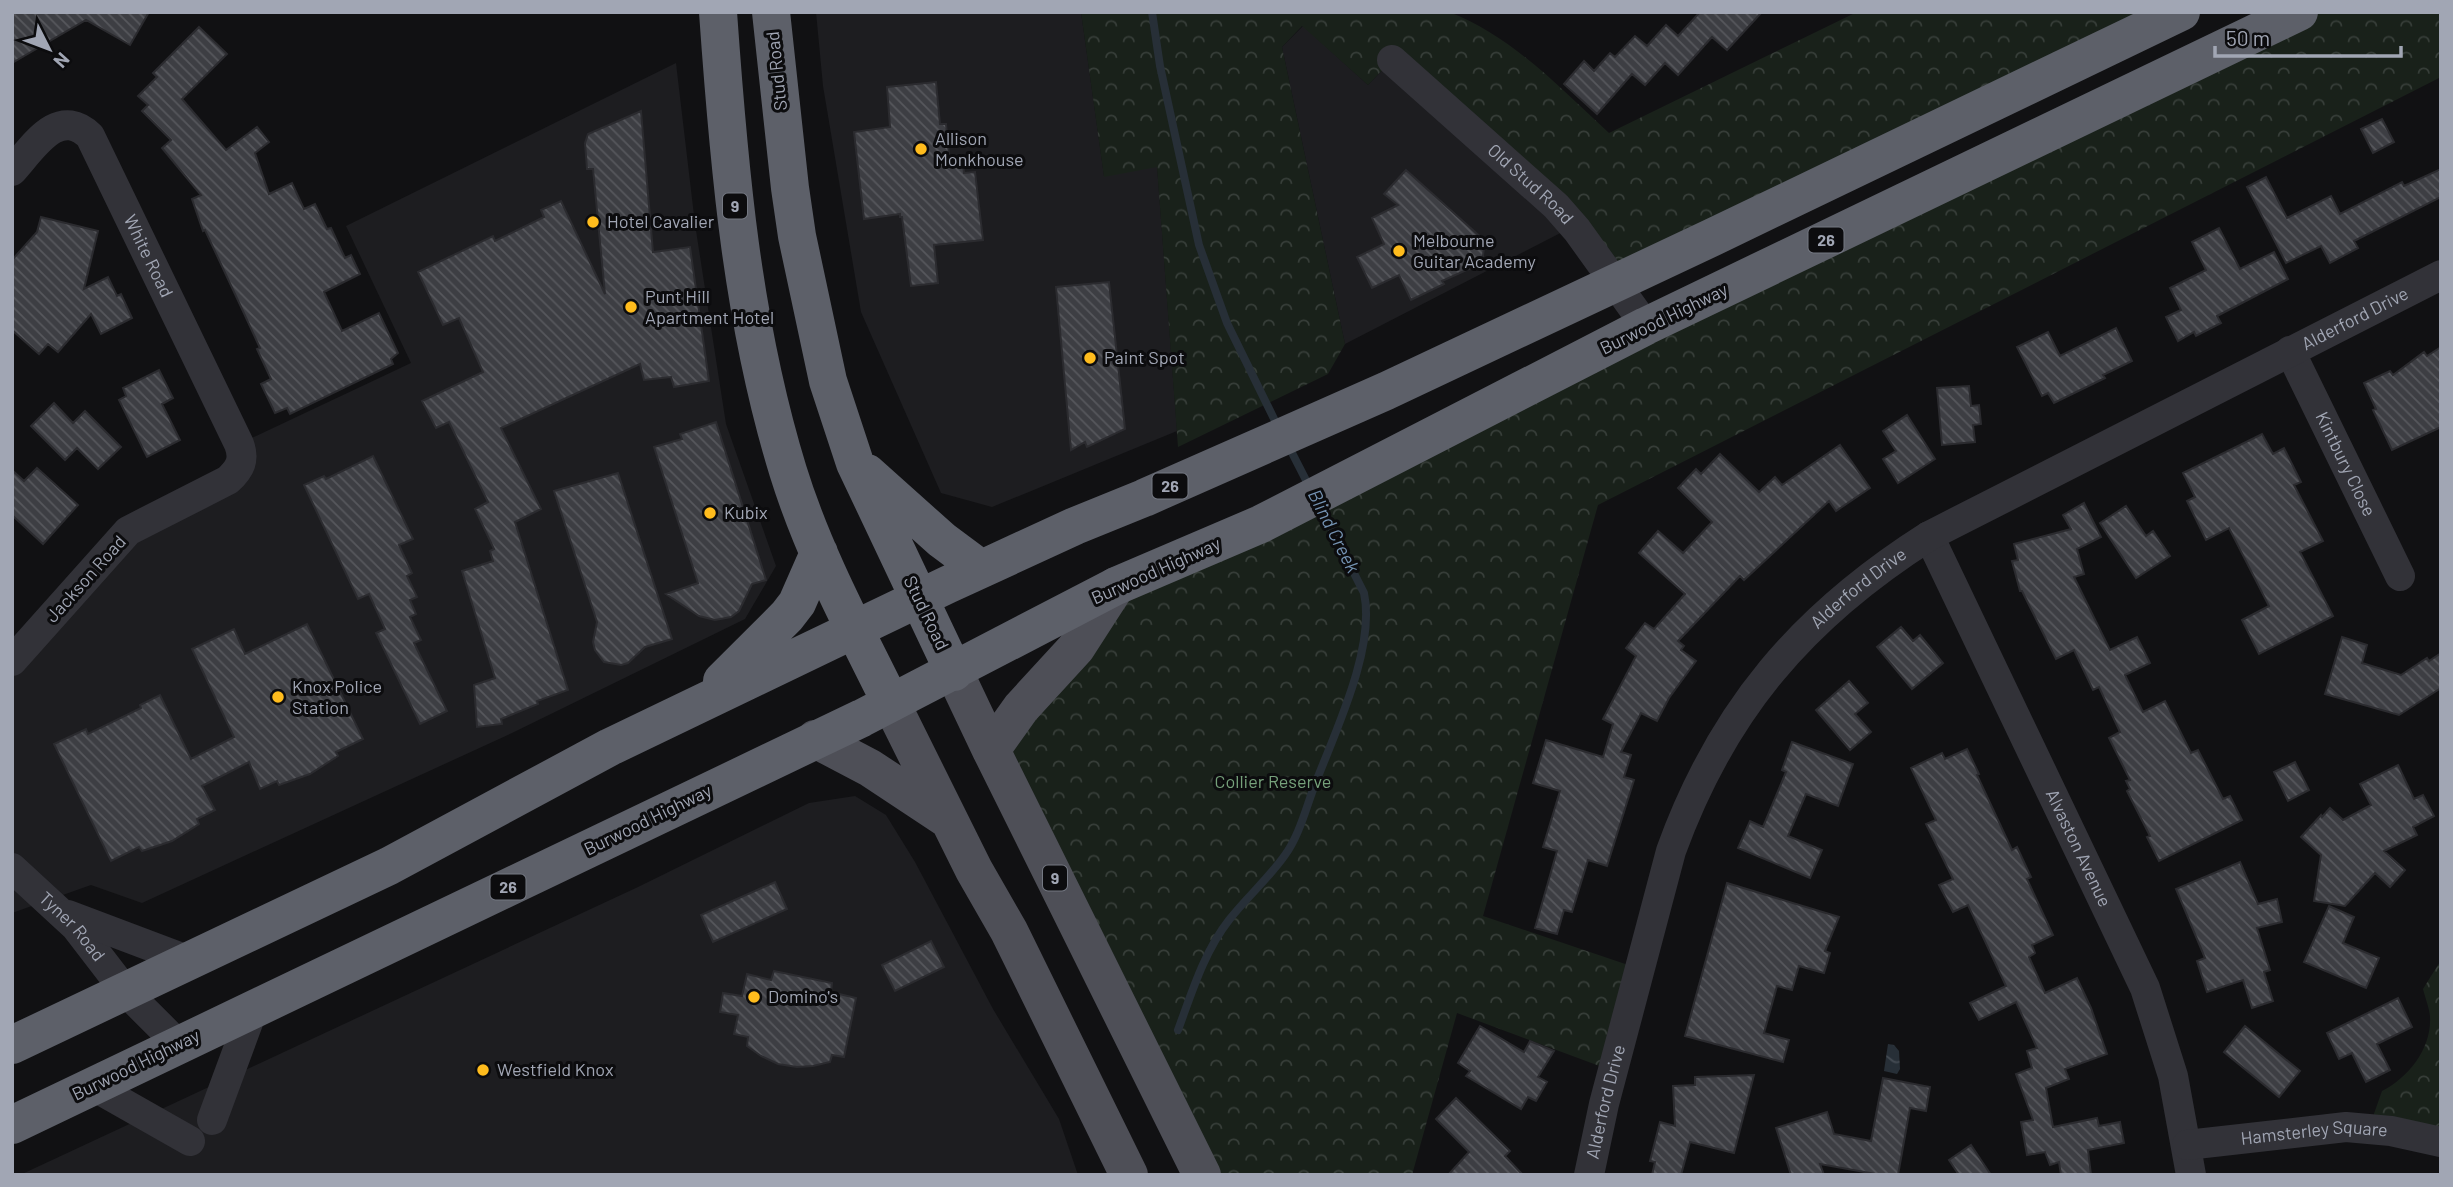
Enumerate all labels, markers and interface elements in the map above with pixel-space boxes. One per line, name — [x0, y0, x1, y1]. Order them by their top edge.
north arrow — [14, 14, 84, 84]
scale bar — [2215, 14, 2400, 58]
text: 50 m — [2226, 25, 2270, 50]
street label: Stud Road — [761, 30, 791, 112]
text: N — [49, 48, 75, 73]
place label: Allison Monkhouse — [935, 127, 1024, 170]
street label: Old Stud Road — [1484, 139, 1579, 228]
marker: Allison Monkhouse — [913, 141, 929, 157]
road number: 9 — [723, 194, 747, 218]
place label: Hotel Cavalier — [607, 210, 715, 232]
street label: White Road — [120, 211, 178, 301]
marker: Hotel Cavalier — [585, 214, 601, 230]
road number: 26 — [1808, 228, 1843, 252]
place label: Melbourne Guitar Academy — [1413, 229, 1536, 272]
marker: Melbourne Guitar Academy — [1391, 243, 1407, 259]
street label: Burwood Highway — [1596, 278, 1731, 358]
street label: Alderford Drive — [2298, 282, 2412, 354]
place label: Punt Hill Apartment Hotel — [645, 285, 774, 328]
marker: Punt Hill Apartment Hotel — [623, 299, 639, 315]
place label: Paint Spot — [1104, 346, 1185, 368]
marker: Paint Spot — [1082, 350, 1098, 366]
street label: Kintbury Close — [2311, 408, 2381, 520]
road number: 26 — [1152, 474, 1188, 499]
water label: Blind Creek — [1304, 485, 1366, 577]
place label: Kubix — [724, 501, 768, 523]
marker: Kubix — [702, 505, 718, 521]
street label: Jackson Road — [40, 530, 130, 626]
street label: Burwood Highway — [1088, 532, 1224, 608]
street label: Alderford Drive — [1805, 542, 1910, 633]
street label: Stud Road — [899, 572, 954, 653]
place label: Knox Police Station — [292, 675, 382, 718]
marker: Knox Police Station — [270, 689, 286, 705]
park label: Collier Reserve — [1215, 770, 1331, 792]
street label: Burwood Highway — [580, 779, 715, 859]
street label: Alvaston Avenue — [2042, 785, 2117, 910]
road number: 9 — [1043, 866, 1067, 890]
road number: 26 — [490, 874, 526, 900]
street label: Tyner Road — [35, 887, 110, 965]
place label: Domino's — [768, 985, 838, 1007]
marker: Domino's — [746, 989, 762, 1005]
street label: Burwood Highway — [68, 1024, 203, 1104]
street label: Alderford Drive — [1581, 1042, 1629, 1161]
place label: Westfield Knox — [497, 1058, 614, 1080]
marker: Westfield Knox — [475, 1062, 491, 1078]
street label: Hamsterley Square — [2239, 1115, 2389, 1149]

